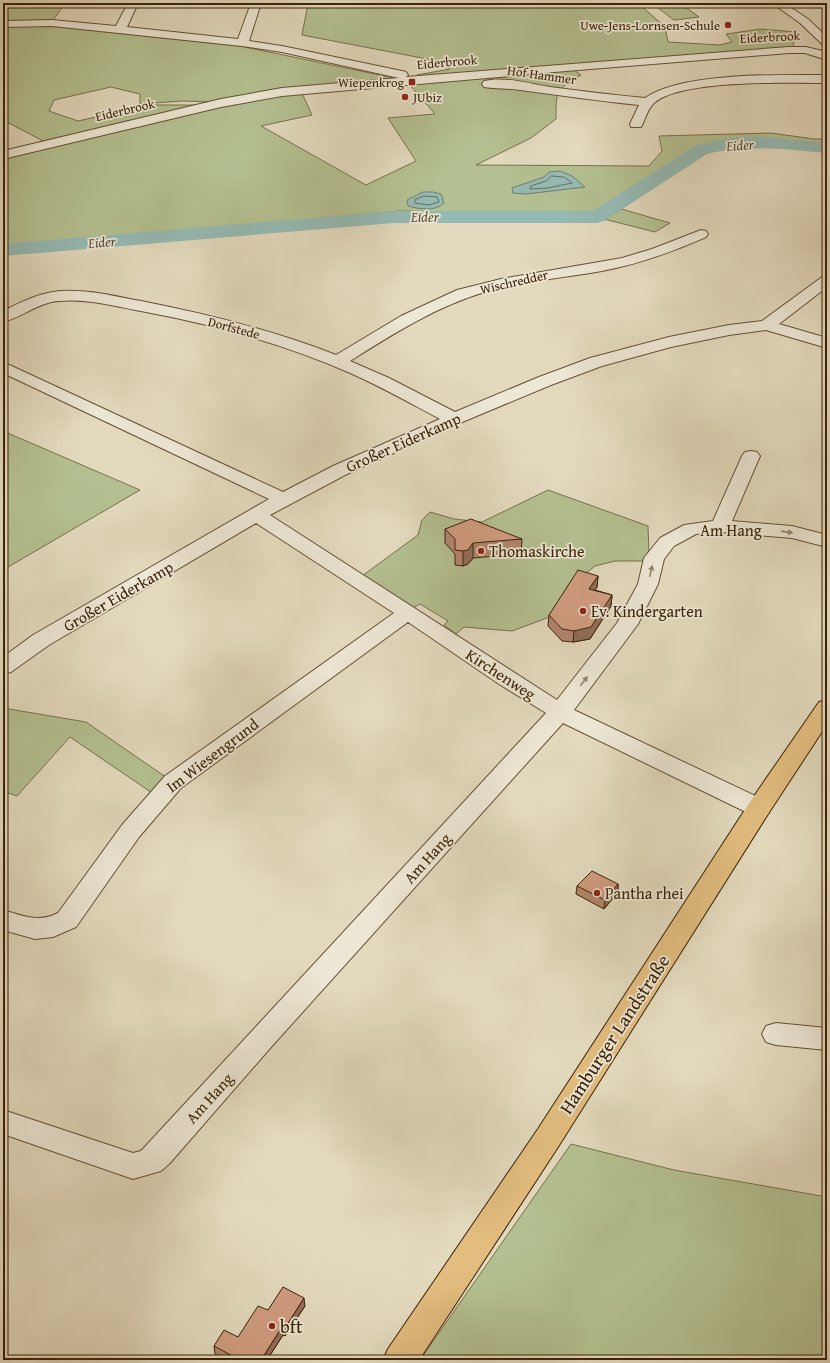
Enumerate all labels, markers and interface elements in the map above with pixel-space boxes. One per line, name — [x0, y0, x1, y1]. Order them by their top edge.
place label: Uwe-Jens-Lornsen-Schule — [580, 16, 720, 35]
marker: Uwe-Jens-Lornsen-Schule — [723, 20, 733, 30]
street label: Eiderbrook — [739, 26, 801, 48]
street label: Eiderbrook — [416, 50, 478, 74]
street label: Hof Hammer — [506, 61, 578, 89]
place label: Wiepenkrog — [338, 73, 405, 92]
marker: Wiepenkrog — [407, 77, 417, 87]
place label: JUbiz — [411, 88, 442, 107]
marker: JUbiz — [400, 92, 410, 102]
street label: Eiderbrook — [93, 94, 157, 126]
water label: Eider — [724, 134, 755, 156]
water label: Eider — [410, 207, 440, 227]
water label: Eider — [86, 231, 117, 253]
street label: Wischredder — [478, 265, 551, 299]
street label: Dorfstede — [206, 312, 262, 344]
street label: Großer Eiderkamp — [342, 406, 465, 478]
street label: Am Hang — [700, 518, 762, 542]
one-way arrow — [781, 529, 793, 535]
place label: Thomaskirche — [489, 539, 584, 563]
marker: Thomaskirche — [476, 546, 486, 556]
street label: Großer Eiderkamp — [58, 555, 178, 637]
one-way arrow — [649, 565, 655, 577]
place label: Ev. Kindergarten — [591, 599, 703, 623]
marker: Ev. Kindergarten — [578, 606, 588, 616]
street label: Kirchenweg — [461, 642, 541, 706]
one-way arrow — [580, 676, 589, 687]
street label: Im Wiesengrund — [161, 712, 264, 798]
street label: Am Hang — [398, 827, 456, 889]
place label: Pantha rhei — [605, 881, 684, 905]
marker: Pantha rhei — [592, 888, 602, 898]
street label: Hamburger Landstraße — [552, 949, 676, 1119]
street label: Am Hang — [180, 1067, 238, 1129]
place label: bft — [280, 1312, 303, 1340]
marker: bft — [267, 1321, 277, 1331]

